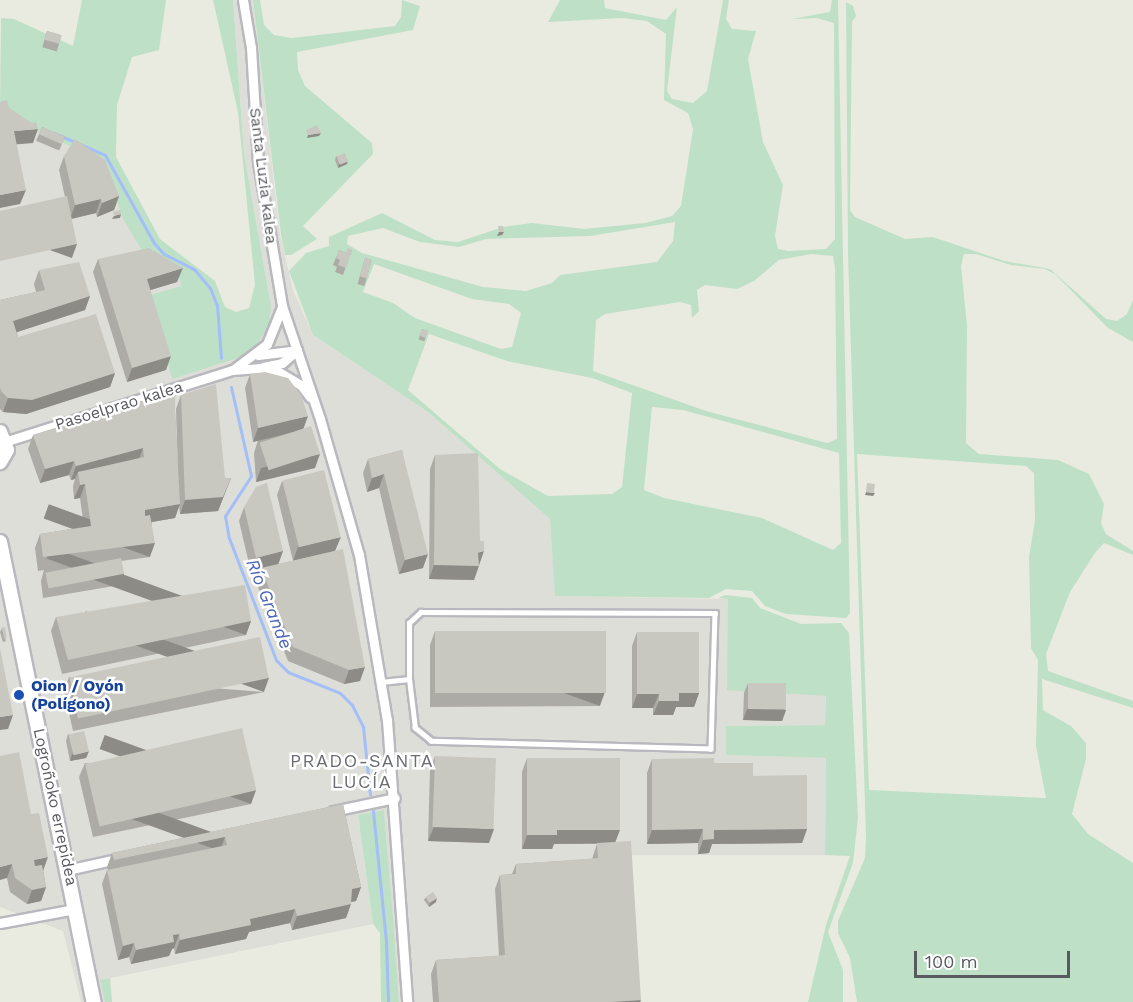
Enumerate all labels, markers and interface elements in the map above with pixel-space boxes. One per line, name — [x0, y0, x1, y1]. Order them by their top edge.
street label: Santa Luzia kalea — [245, 106, 281, 246]
street label: Pasoelprao kalea — [53, 377, 185, 435]
water label: Río Grande — [241, 556, 297, 652]
place label: Oion / Oyón (Polígono) — [31, 676, 124, 714]
marker: Oion / Oyón (Polígono) — [12, 688, 26, 702]
street label: Logroñoko errepidea — [29, 726, 81, 888]
district label: PRADO-SANTA LUCÍA — [290, 751, 434, 794]
scale bar — [917, 939, 1073, 977]
text: 100 m — [925, 951, 978, 972]

